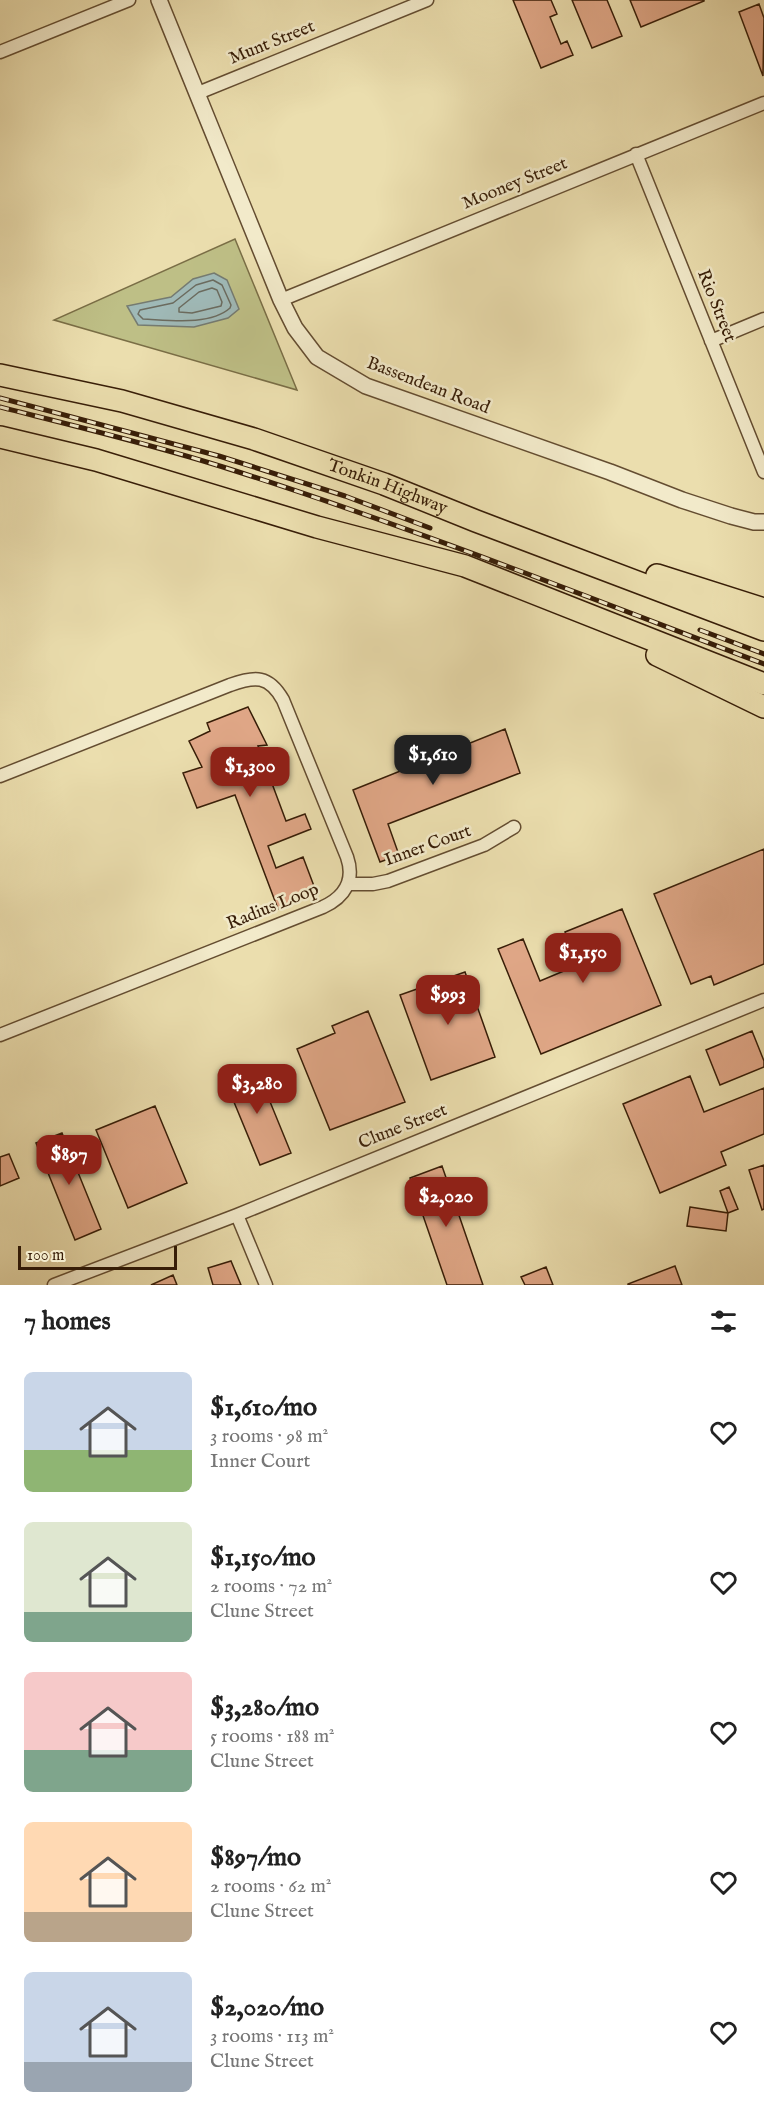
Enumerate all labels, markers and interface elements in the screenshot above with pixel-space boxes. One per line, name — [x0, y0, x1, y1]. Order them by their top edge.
street label: Munt Street — [226, 15, 318, 71]
street label: Mooney Street — [459, 152, 571, 216]
street label: Rio Street — [691, 266, 741, 346]
street label: Bassendean Road — [363, 352, 493, 420]
street label: Tonkin Highway — [325, 454, 451, 520]
pin: $1,610 — [384, 735, 482, 786]
text: $1,610 — [408, 742, 458, 767]
pin: $1,300 — [201, 747, 299, 798]
text: $1,300 — [225, 754, 275, 779]
street label: Inner Court — [382, 820, 474, 872]
street label: Radius Loop — [224, 878, 323, 936]
pin: $1,150 — [534, 933, 632, 984]
text: $1,150 — [559, 940, 607, 965]
pin: $993 — [412, 975, 484, 1026]
text: $993 — [430, 982, 466, 1007]
pin: $3,280 — [208, 1064, 306, 1115]
text: $3,280 — [232, 1071, 282, 1096]
street label: Clune Street — [355, 1099, 451, 1155]
pin: $897 — [33, 1135, 105, 1186]
text: $897 — [50, 1142, 88, 1167]
pin: $2,020 — [397, 1177, 495, 1228]
text: $2,020 — [419, 1184, 473, 1209]
scale bar — [18, 1243, 177, 1270]
text: 100 m — [27, 1246, 64, 1266]
text: 7 homes — [24, 1305, 111, 1338]
icon: filters — [707, 1305, 740, 1338]
text: $1,610/mo — [210, 1391, 317, 1424]
icon: home — [72, 1396, 144, 1468]
icon: heart — [707, 1416, 740, 1449]
text: 3 rooms · 98 m² — [210, 1424, 328, 1449]
text: Inner Court — [210, 1449, 310, 1474]
text: $1,150/mo — [210, 1541, 316, 1574]
icon: home — [72, 1546, 144, 1618]
icon: heart — [707, 1566, 740, 1599]
text: 2 rooms · 72 m² — [210, 1574, 332, 1599]
text: Clune Street — [210, 1599, 314, 1624]
text: $3,280/mo — [210, 1691, 319, 1724]
icon: home — [72, 1696, 144, 1768]
icon: heart — [707, 1716, 740, 1749]
text: 5 rooms · 188 m² — [210, 1724, 335, 1749]
text: Clune Street — [210, 1749, 314, 1774]
text: $897/mo — [210, 1841, 301, 1874]
icon: home — [72, 1846, 144, 1918]
icon: heart — [707, 1866, 740, 1899]
text: 2 rooms · 62 m² — [210, 1874, 332, 1899]
text: Clune Street — [210, 1899, 314, 1924]
text: $2,020/mo — [210, 1991, 324, 2024]
icon: home — [72, 1996, 144, 2068]
icon: heart — [707, 2016, 740, 2049]
text: 3 rooms · 113 m² — [210, 2024, 334, 2049]
text: Clune Street — [210, 2049, 314, 2074]

